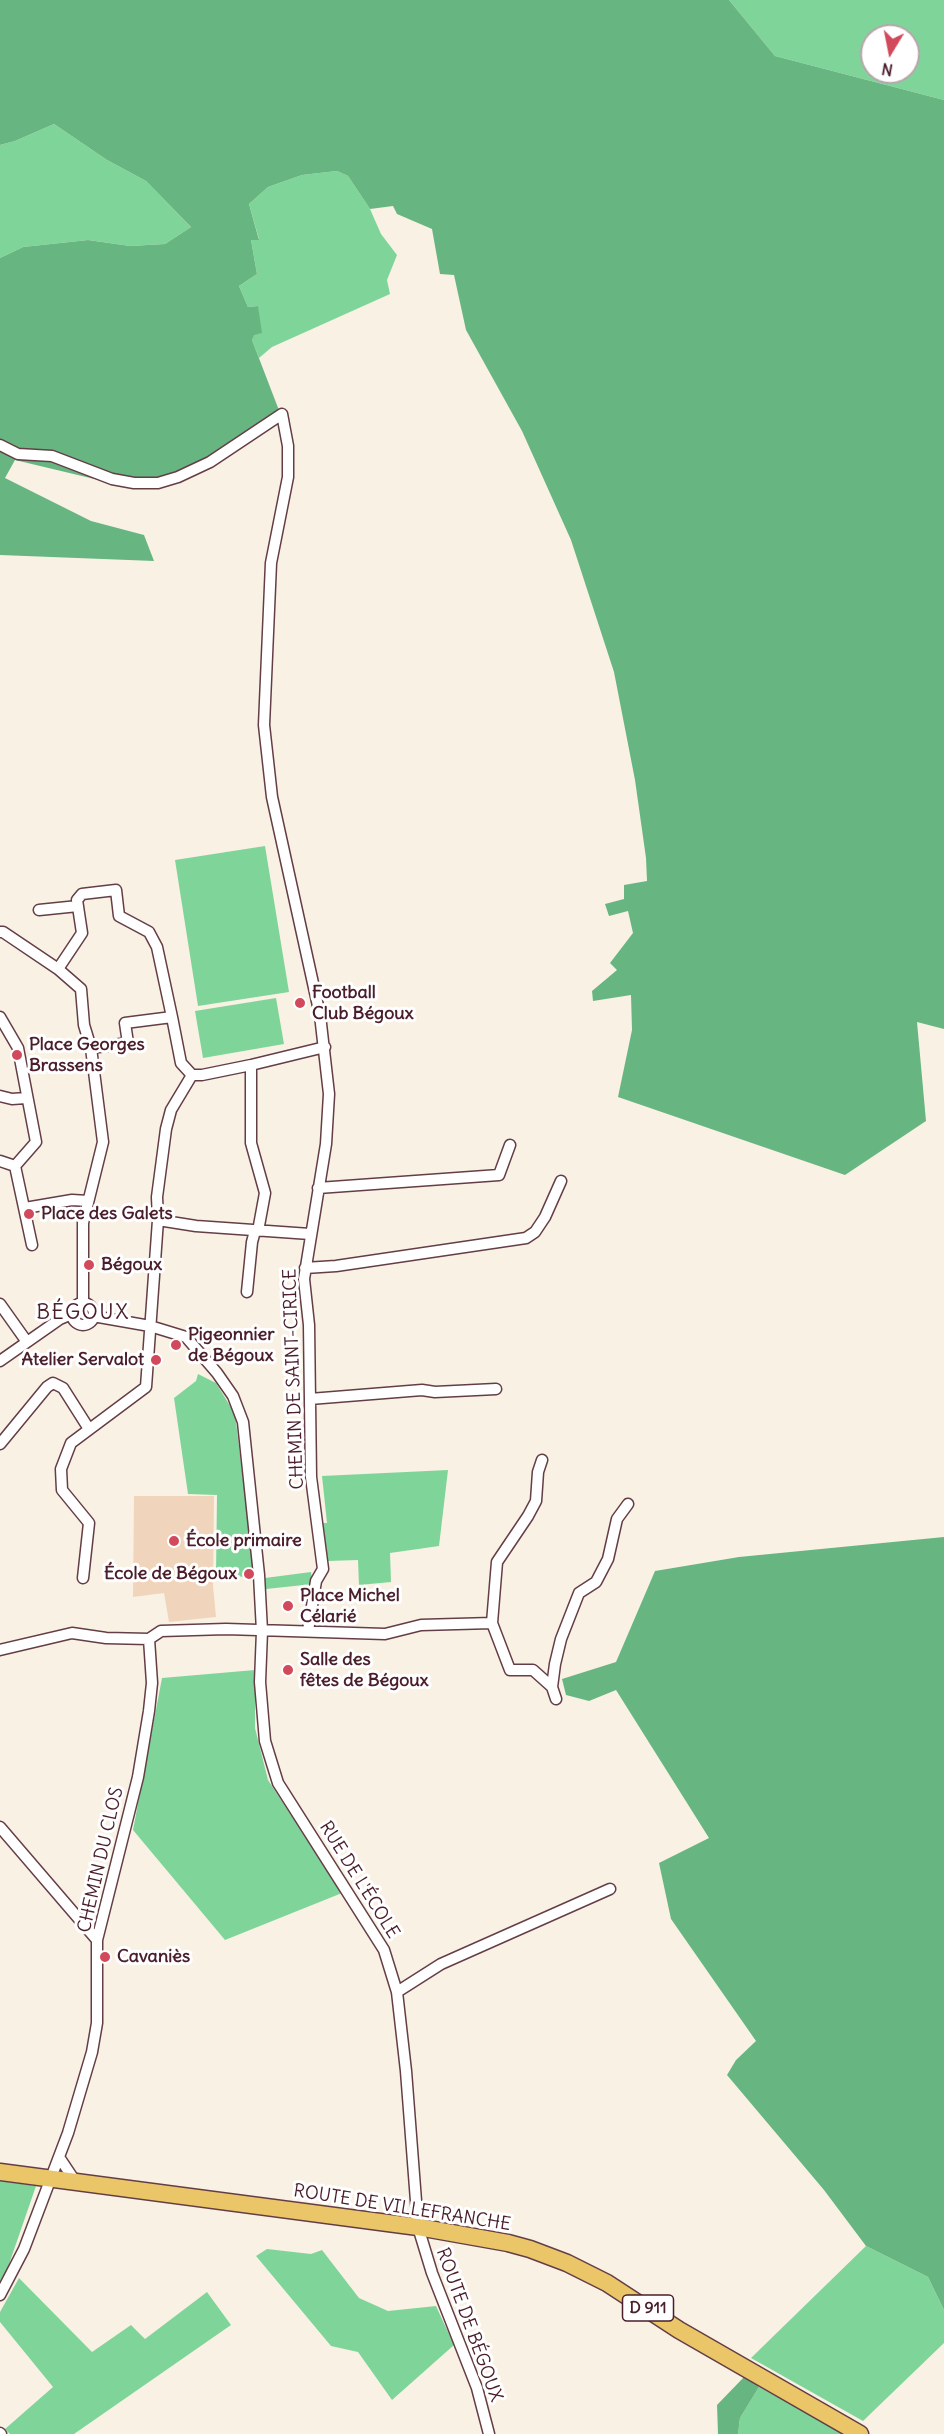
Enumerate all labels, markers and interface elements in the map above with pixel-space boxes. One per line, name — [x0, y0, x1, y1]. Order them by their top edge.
north arrow — [860, 24, 920, 84]
text: N — [880, 59, 894, 81]
place label: Football Club Bégoux — [312, 982, 414, 1024]
marker: Football Club Bégoux — [293, 996, 307, 1010]
place label: Place Georges Brassens — [29, 1034, 145, 1076]
marker: Place Georges Brassens — [10, 1048, 24, 1062]
place label: Place des Galets — [41, 1203, 173, 1225]
marker: Place des Galets — [22, 1207, 36, 1221]
place label: Bégoux — [101, 1254, 162, 1276]
marker: Bégoux — [82, 1258, 96, 1272]
street label: CHEMIN DE SAINT-CIRICE — [279, 1268, 309, 1490]
district label: BÉGOUX — [36, 1300, 130, 1326]
place label: Pigeonnier de Bégoux — [188, 1324, 275, 1366]
marker: Pigeonnier de Bégoux — [169, 1338, 183, 1352]
place label: Atelier Servalot — [22, 1349, 144, 1371]
marker: Atelier Servalot — [149, 1353, 163, 1367]
place label: École primaire — [186, 1530, 302, 1552]
marker: École primaire — [167, 1534, 181, 1548]
place label: École de Bégoux — [104, 1563, 237, 1585]
marker: École de Bégoux — [242, 1567, 256, 1581]
place label: Place Michel Célarié — [300, 1585, 400, 1628]
marker: Place Michel Célarié — [281, 1599, 295, 1613]
place label: Salle des fêtes de Bégoux — [300, 1649, 429, 1692]
marker: Salle des fêtes de Bégoux — [281, 1663, 295, 1677]
street label: CHEMIN DU CLOS — [74, 1785, 128, 1935]
street label: RUE DE L'ÉCOLE — [314, 1817, 404, 1943]
place label: Cavaniès — [117, 1946, 190, 1968]
marker: Cavaniès — [98, 1950, 112, 1964]
street label: ROUTE DE VILLEFRANCHE — [292, 2180, 512, 2236]
street label: ROUTE DE BÉGOUX — [431, 2245, 507, 2405]
road number: D 911 — [622, 2295, 674, 2321]

